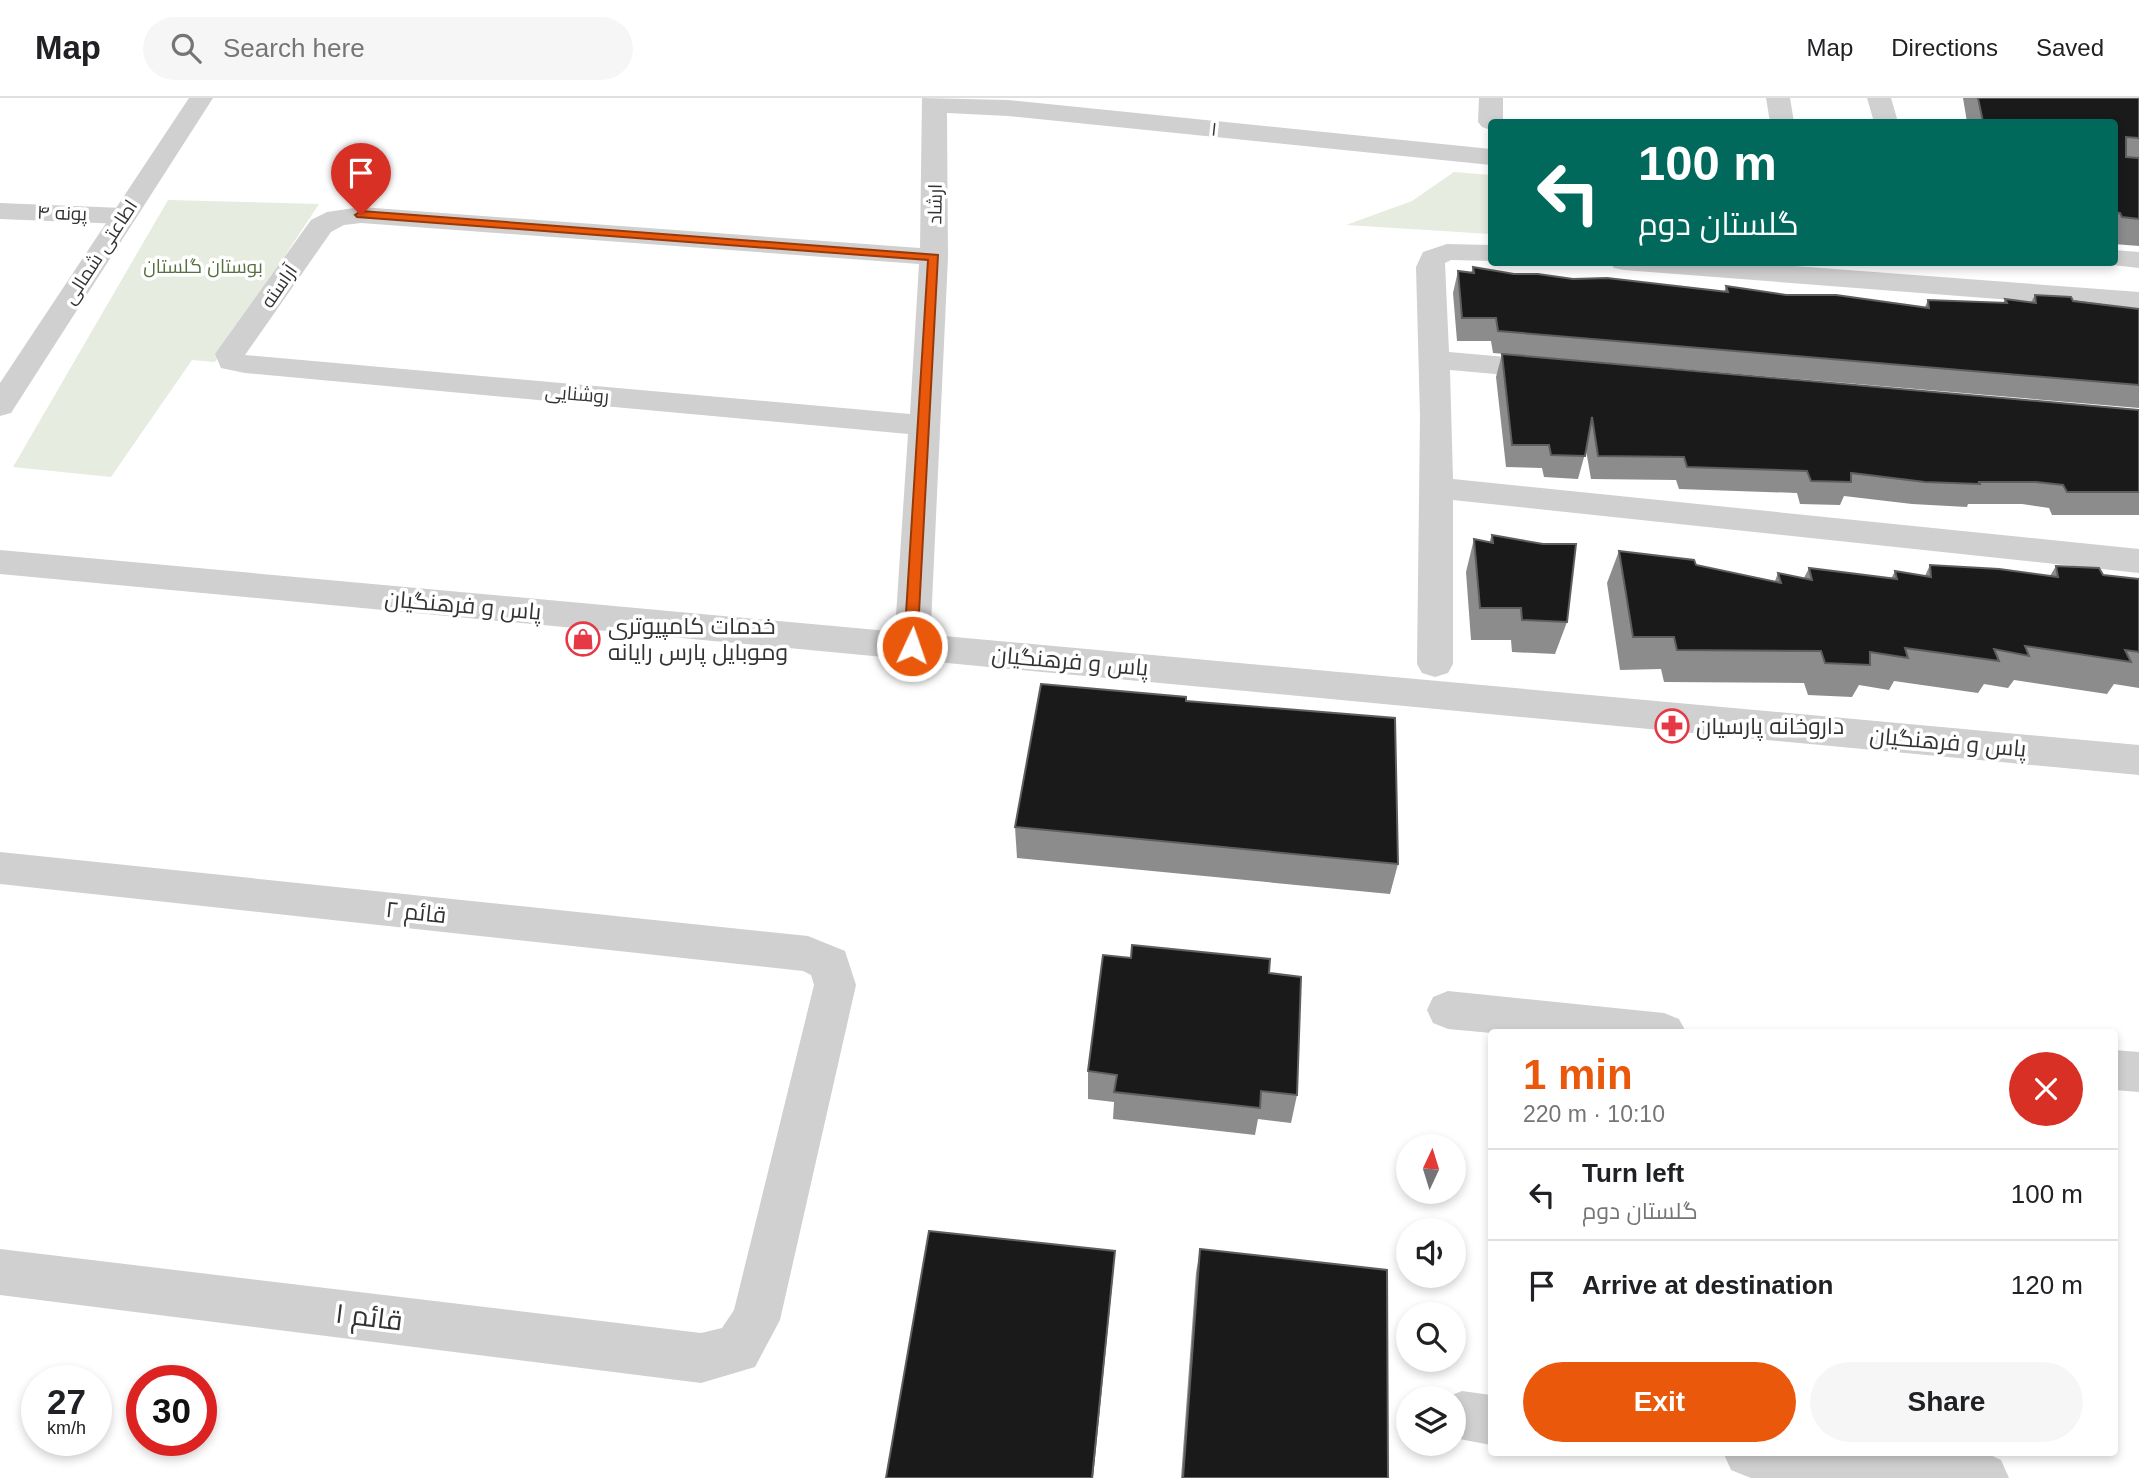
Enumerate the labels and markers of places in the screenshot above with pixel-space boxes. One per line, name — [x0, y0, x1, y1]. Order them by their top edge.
pin — [331, 143, 391, 215]
place label: خدمات کامپیوتری وموبایل پارس رایانه — [608, 613, 788, 667]
shop icon: خدمات کامپیوتری وموبایل پارس رایانه — [564, 620, 602, 658]
pharmacy icon: داروخانه پارسیان — [1653, 707, 1691, 745]
place label: داروخانه پارسیان — [1696, 713, 1844, 741]

